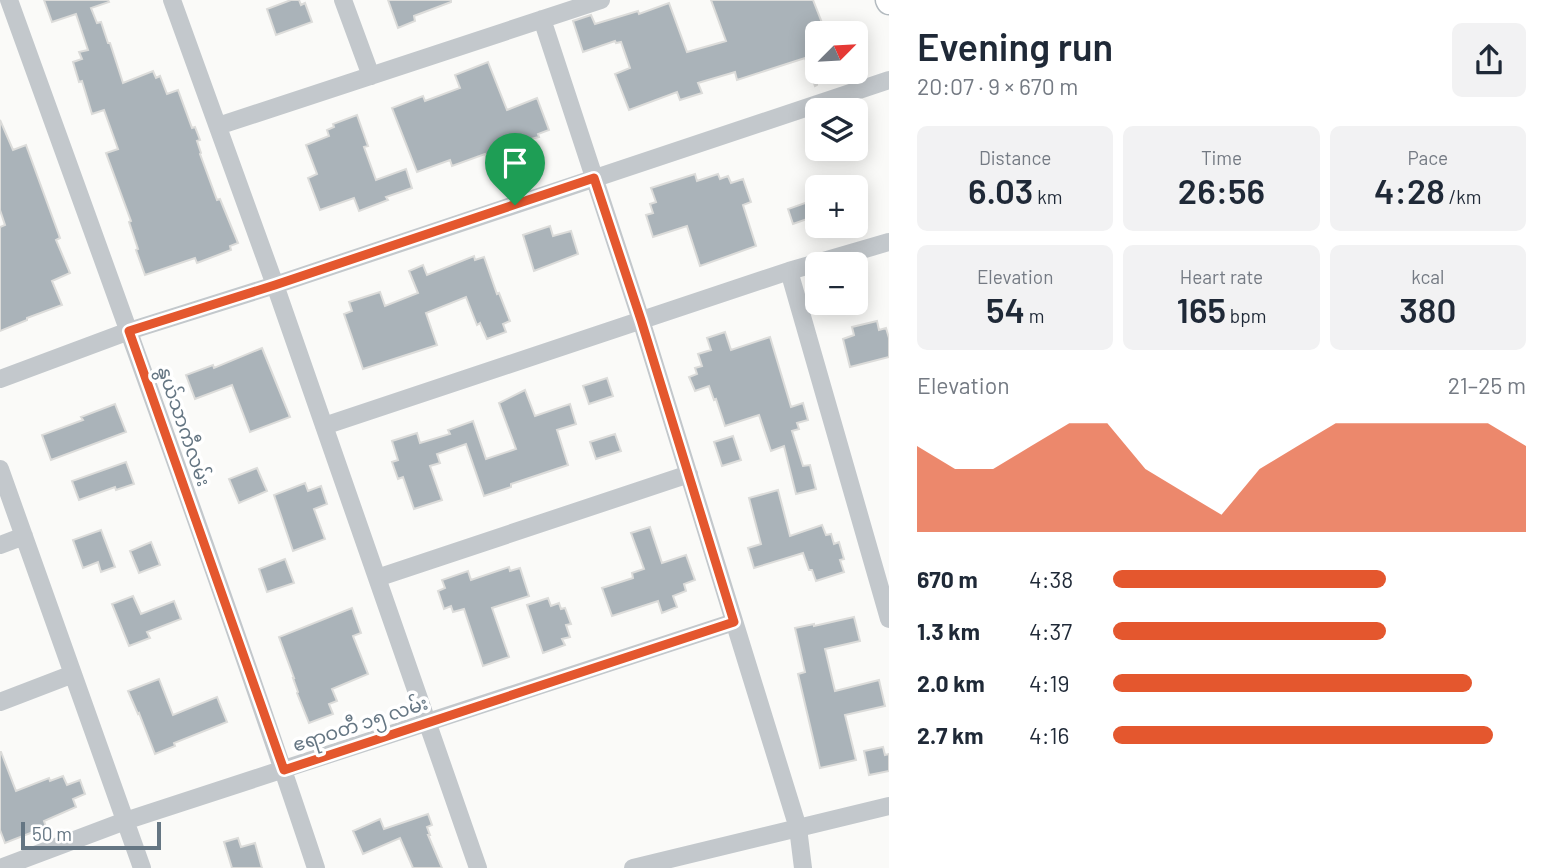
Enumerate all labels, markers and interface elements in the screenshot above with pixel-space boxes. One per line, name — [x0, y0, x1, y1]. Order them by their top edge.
north arrow — [805, 21, 868, 84]
map controls — [805, 21, 868, 315]
text: Evening run — [917, 23, 1113, 69]
button: share — [1452, 23, 1526, 97]
text: 20:07 · 9 × 670 m — [917, 72, 1078, 100]
button: layers — [805, 98, 868, 161]
pin — [485, 133, 545, 205]
icon: arrive — [496, 144, 534, 182]
text: Distance — [979, 146, 1051, 169]
text: Time — [1201, 146, 1242, 169]
text: Pace — [1407, 146, 1448, 169]
text: 6.03 — [968, 169, 1033, 211]
text: 26:56 — [1178, 169, 1265, 211]
text: 4:28 — [1374, 169, 1445, 211]
button: + — [805, 175, 868, 238]
text: km — [1033, 185, 1062, 208]
text: /km — [1445, 185, 1482, 208]
button: − — [805, 252, 868, 315]
text: Elevation — [977, 265, 1053, 288]
text: Heart rate — [1180, 265, 1263, 288]
text: kcal — [1411, 265, 1444, 288]
text: 54 — [986, 288, 1025, 330]
text: 165 — [1177, 288, 1226, 330]
text: 380 — [1399, 288, 1456, 330]
text: m — [1025, 304, 1044, 327]
text: bpm — [1226, 304, 1266, 327]
street label: နွယ်သာကီလမ်း — [149, 362, 218, 491]
text: Elevation — [917, 371, 1010, 399]
text: 21–25 m — [1448, 371, 1526, 399]
text: 670 m — [917, 565, 978, 593]
text: 4:38 — [1029, 565, 1073, 593]
text: 1.3 km — [917, 617, 980, 645]
text: 4:37 — [1029, 617, 1072, 645]
text: 2.0 km — [917, 669, 985, 697]
text: 4:19 — [1029, 669, 1070, 697]
street label: ဧရာဝတီ ၁၅ လမ်း — [289, 688, 432, 760]
text: 2.7 km — [917, 721, 984, 749]
text: 4:16 — [1029, 721, 1069, 749]
scale bar — [21, 819, 161, 851]
text: 50 m — [32, 822, 72, 845]

